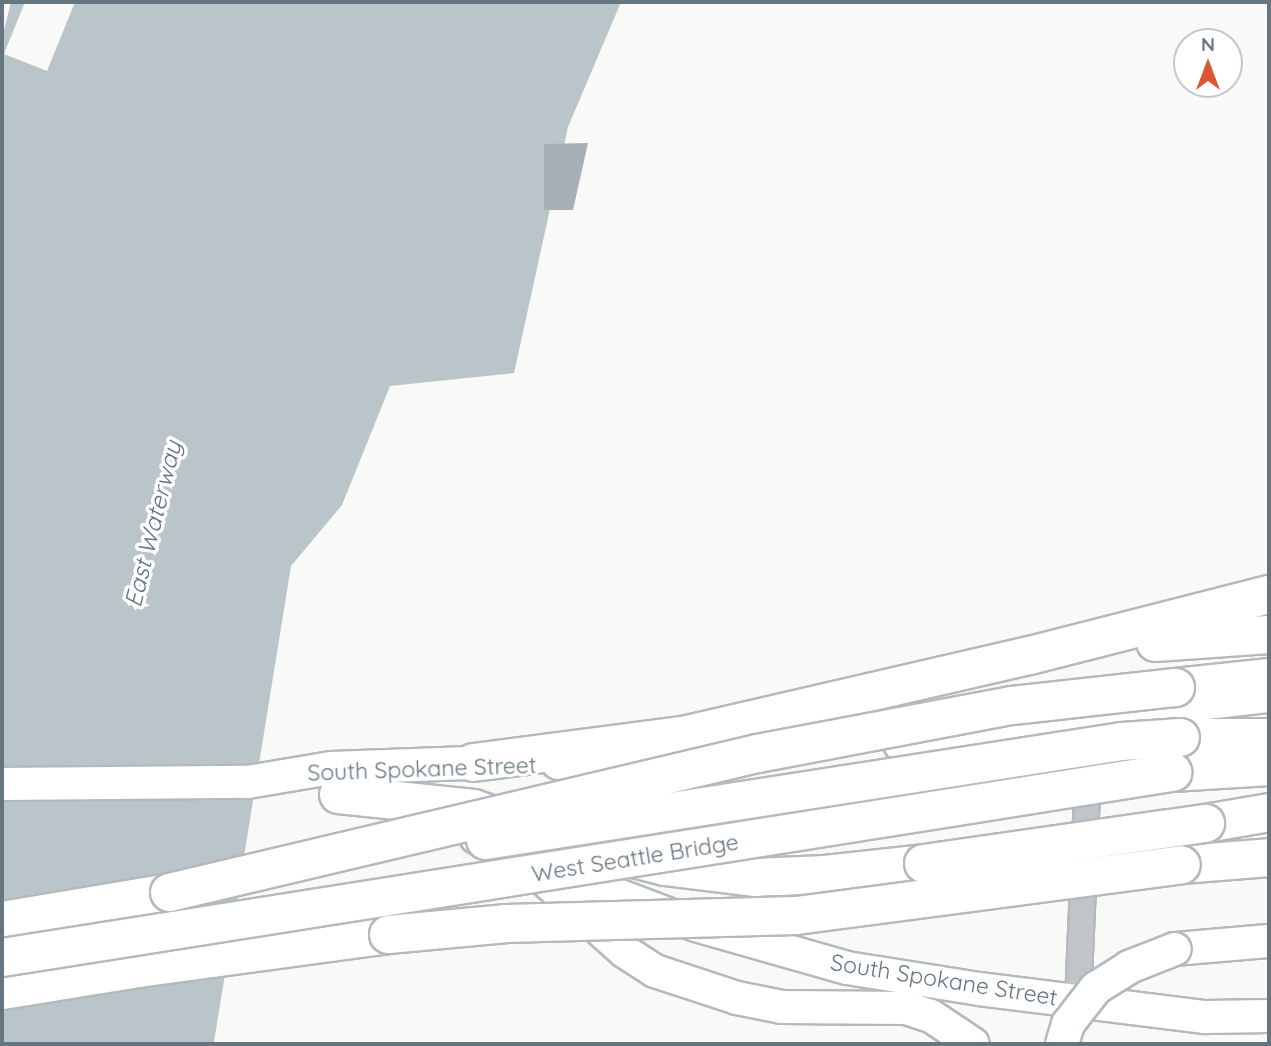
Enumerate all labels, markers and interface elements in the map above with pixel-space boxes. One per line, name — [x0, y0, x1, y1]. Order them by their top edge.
north arrow — [1173, 28, 1243, 98]
text: N — [1201, 32, 1215, 56]
water label: East Waterway — [118, 438, 188, 610]
street label: South Spokane Street — [307, 751, 537, 787]
street label: West Seattle Bridge — [530, 828, 740, 888]
street label: South Spokane Street — [829, 948, 1059, 1012]

